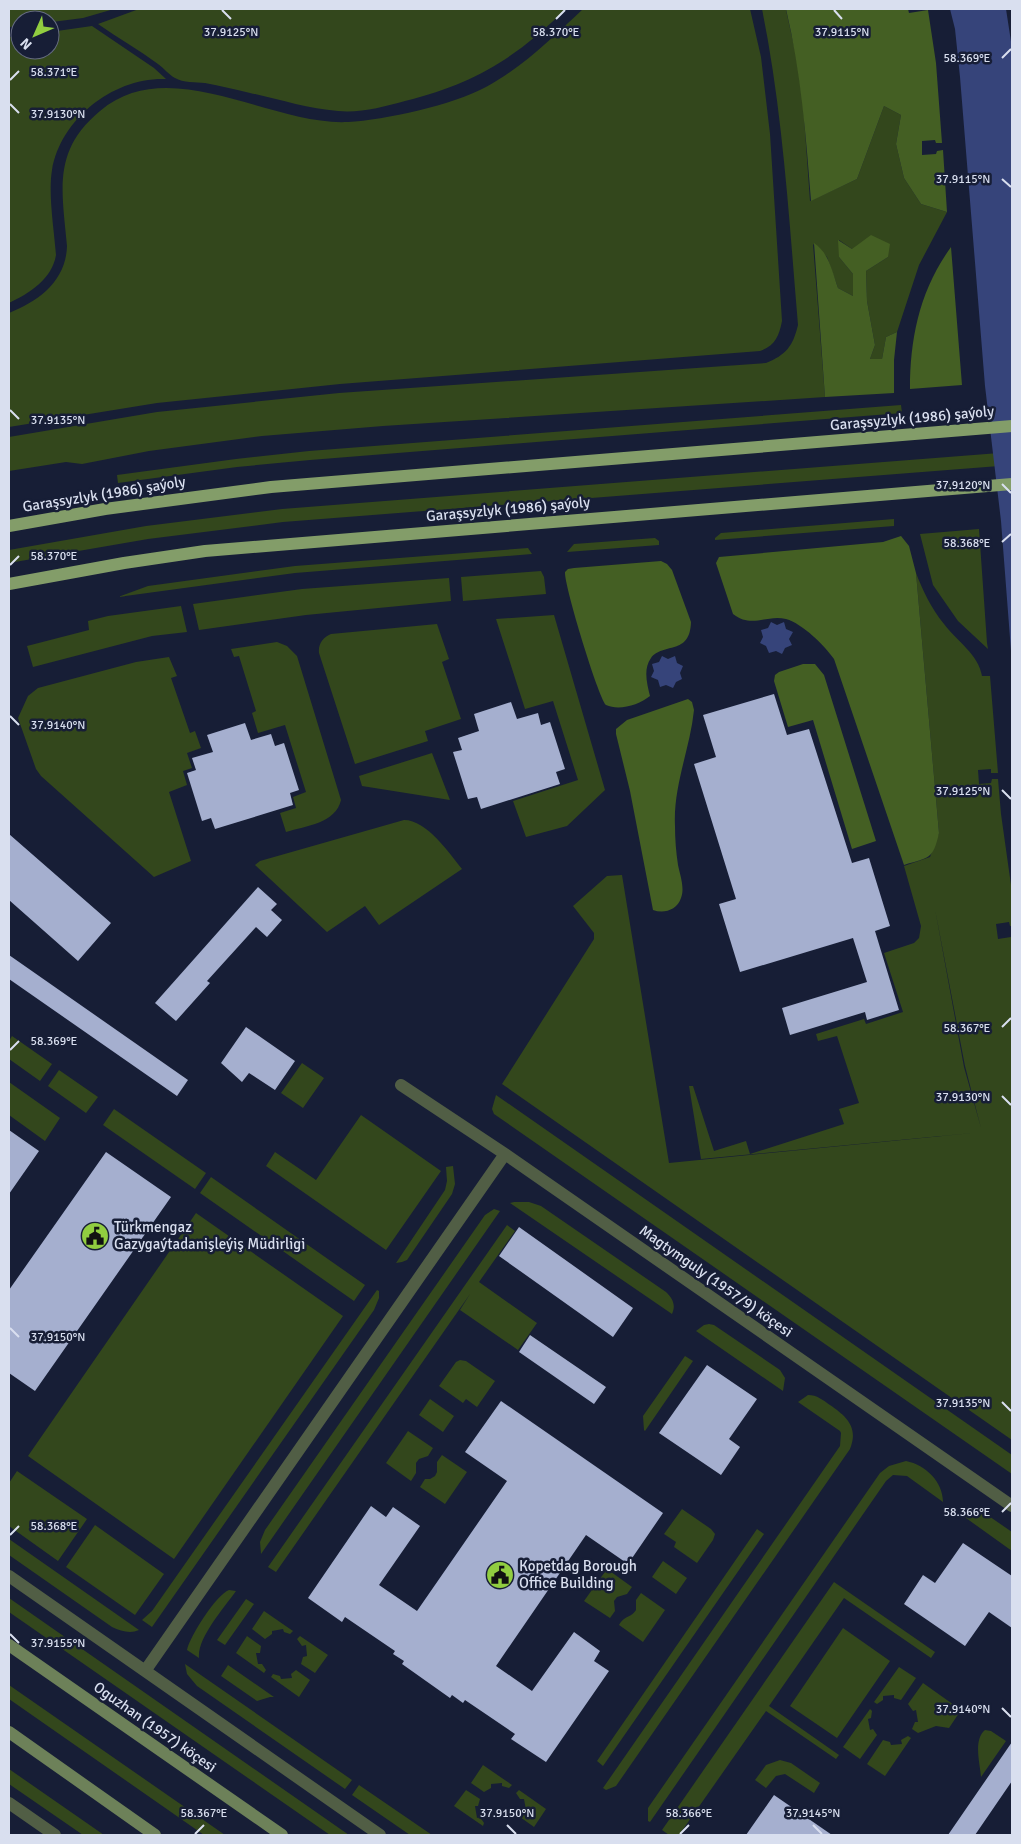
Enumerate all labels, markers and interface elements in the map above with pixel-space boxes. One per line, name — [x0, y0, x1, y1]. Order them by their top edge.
north arrow — [10, 10, 60, 60]
text: 37.9125°N — [204, 25, 258, 40]
text: 58.370°E — [533, 25, 580, 40]
text: 37.9115°N — [815, 25, 869, 40]
text: N — [17, 34, 36, 53]
text: 58.369°E — [944, 51, 991, 66]
text: 58.371°E — [31, 65, 78, 80]
text: 37.9130°N — [31, 107, 85, 122]
text: 37.9115°N — [936, 172, 990, 187]
street label: Garaşsyzlyk (1986) şaýoly — [829, 402, 995, 434]
text: 37.9135°N — [31, 413, 85, 428]
street label: Garaşsyzlyk (1986) şaýoly — [21, 472, 187, 516]
text: 37.9120°N — [936, 478, 990, 493]
street label: Garaşsyzlyk (1986) şaýoly — [425, 493, 591, 525]
text: 58.368°E — [944, 536, 991, 551]
text: 58.370°E — [31, 549, 78, 564]
text: 37.9140°N — [31, 718, 85, 733]
text: 37.9125°N — [936, 784, 990, 799]
text: 58.367°E — [944, 1021, 991, 1036]
text: 58.369°E — [31, 1034, 78, 1049]
text: 37.9130°N — [936, 1090, 990, 1105]
place label: Türkmengaz Gazygaýtadanişleýiş Müdirligi — [114, 1218, 305, 1253]
public building icon: Türkmengaz Gazygaýtadanişleýiş Müdirligi — [80, 1221, 110, 1251]
street label: Magtymguly (1957/9) köçesi — [636, 1221, 796, 1341]
text: 37.9150°N — [31, 1330, 85, 1345]
text: 37.9135°N — [936, 1396, 990, 1411]
text: 58.366°E — [944, 1505, 991, 1520]
text: 58.368°E — [31, 1519, 78, 1534]
place label: Kopetdag Borough Office Building — [519, 1557, 637, 1592]
public building icon: Kopetdag Borough Office Building — [485, 1560, 515, 1590]
text: 37.9155°N — [31, 1636, 85, 1651]
street label: Oguzhan (1957) köçesi — [90, 1678, 220, 1776]
text: 37.9140°N — [936, 1702, 990, 1717]
text: 58.367°E — [181, 1806, 228, 1821]
text: 37.9150°N — [480, 1806, 534, 1821]
text: 58.366°E — [666, 1806, 713, 1821]
text: 37.9145°N — [786, 1806, 840, 1821]

